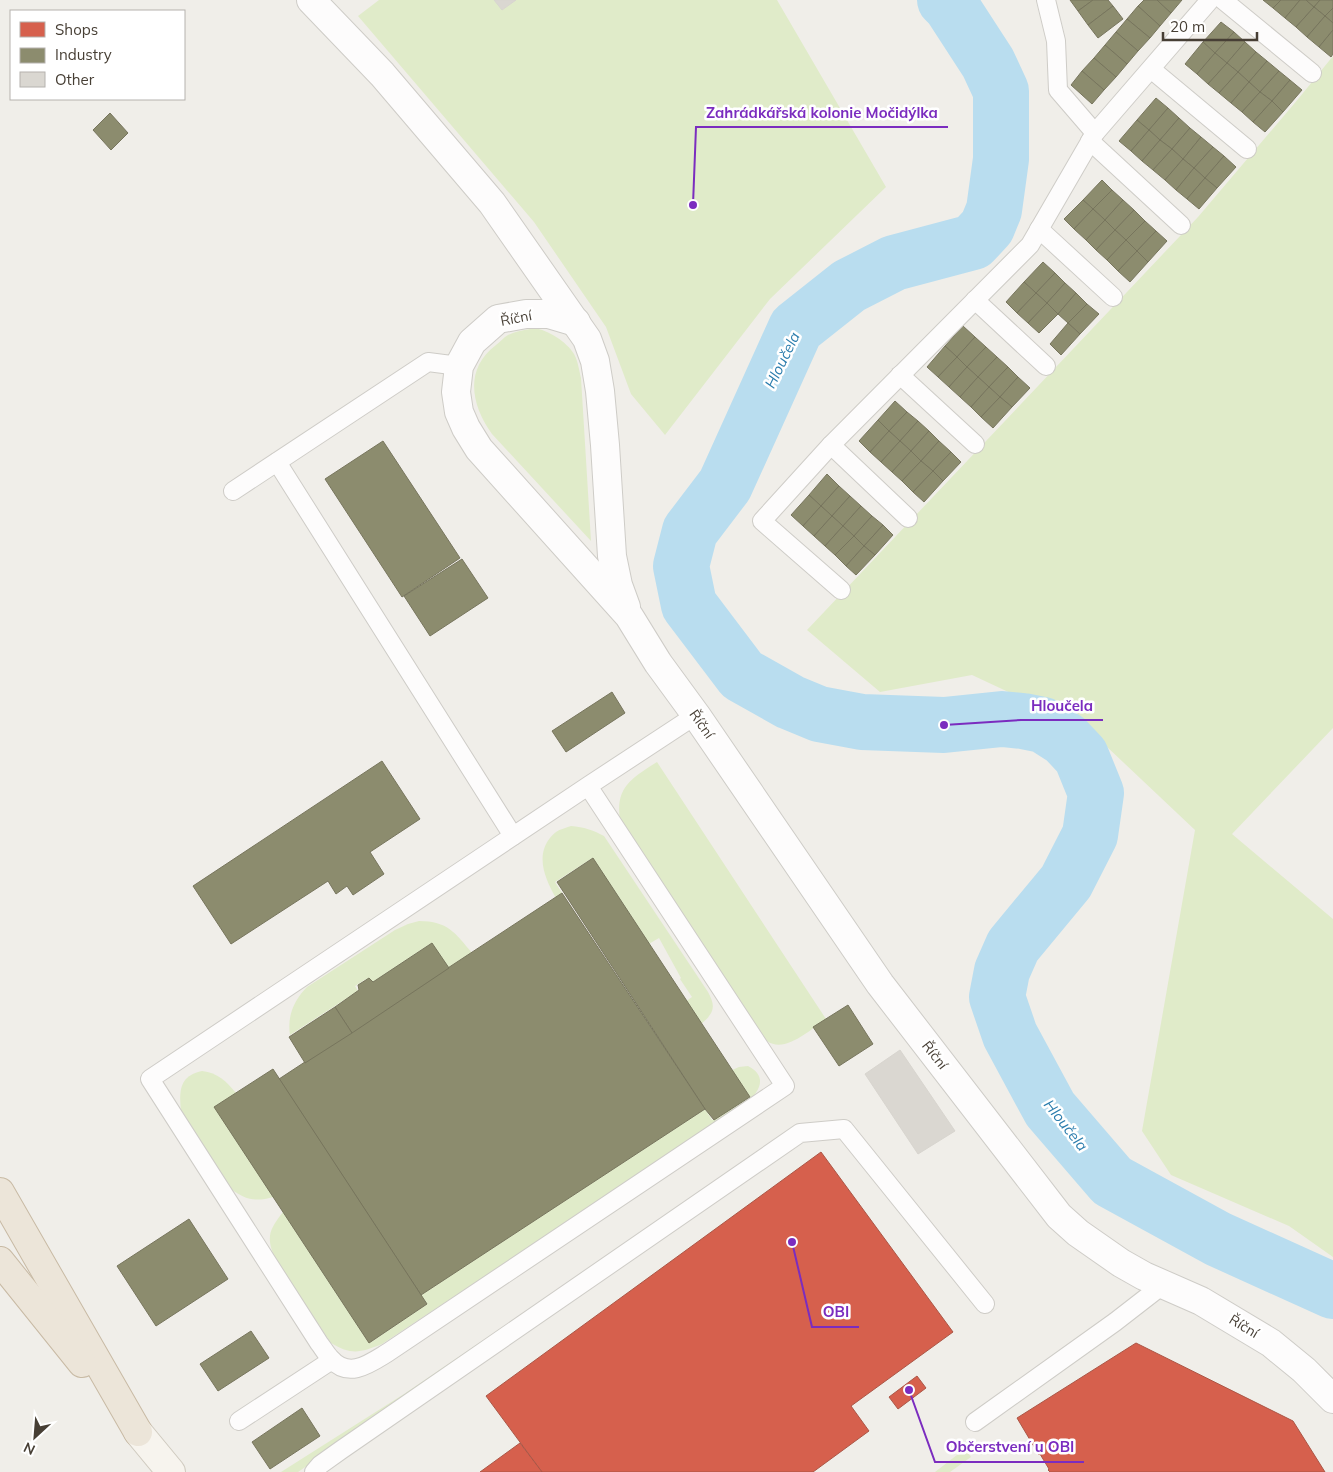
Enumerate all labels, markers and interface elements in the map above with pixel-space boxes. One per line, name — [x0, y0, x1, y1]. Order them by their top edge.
legend — [10, 10, 185, 100]
scale bar — [1163, 10, 1257, 42]
text: 20 m — [1170, 17, 1205, 36]
text: Shops — [55, 20, 98, 39]
text: Industry — [55, 45, 112, 64]
text: Other — [55, 70, 95, 89]
callout: Zahrádkářská kolonie Močidýlka — [696, 97, 948, 127]
text: Zahrádkářská kolonie Močidýlka — [706, 103, 938, 122]
street label: Říční — [499, 306, 534, 330]
water label: Hloučela — [760, 329, 804, 391]
callout: Hloučela — [1021, 690, 1103, 720]
text: Hloučela — [1031, 696, 1093, 715]
street label: Říční — [686, 706, 719, 743]
street label: Říční — [918, 1037, 952, 1073]
water label: Hloučela — [1040, 1095, 1092, 1155]
callout: OBI — [812, 1297, 859, 1327]
text: OBI — [823, 1302, 849, 1321]
street label: Říční — [1226, 1310, 1263, 1342]
north arrow — [10, 1412, 60, 1462]
callout: Občerstvení u OBI — [935, 1432, 1084, 1462]
text: Občerstvení u OBI — [946, 1437, 1074, 1456]
text: N — [21, 1438, 38, 1459]

